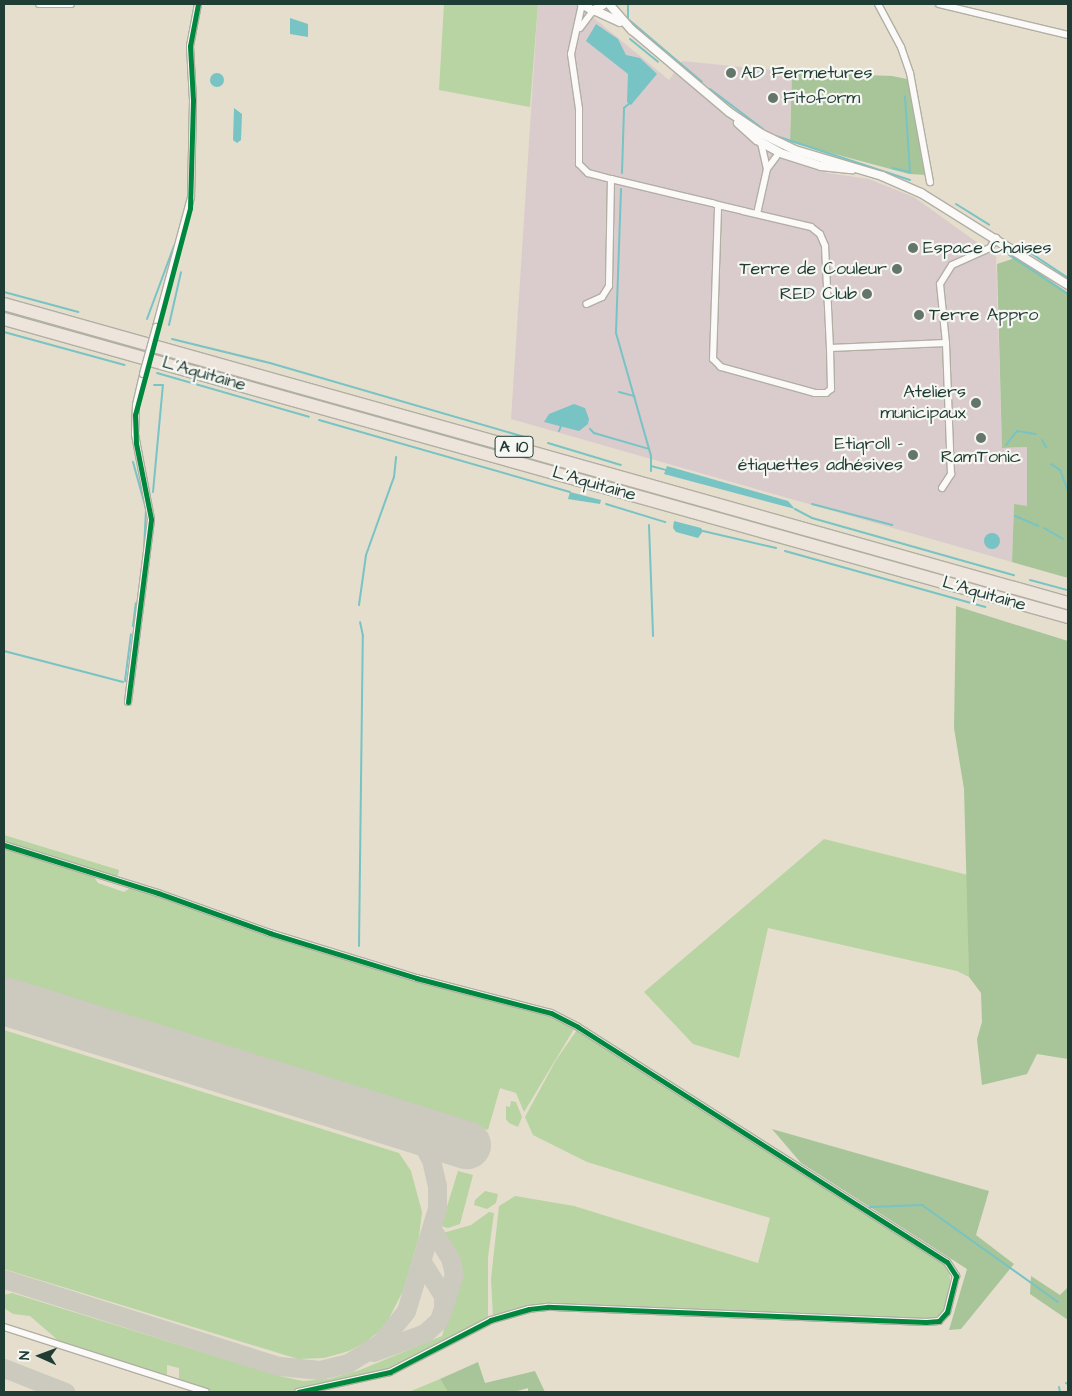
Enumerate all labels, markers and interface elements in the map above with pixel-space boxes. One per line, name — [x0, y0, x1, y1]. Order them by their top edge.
place label: AD Fermetures — [741, 62, 872, 84]
marker: AD Fermetures — [725, 67, 737, 79]
place label: Fitoform — [783, 87, 860, 109]
marker: Fitoform — [767, 92, 779, 104]
place label: Espace Chaises — [923, 237, 1052, 259]
marker: Espace Chaises — [907, 242, 919, 254]
place label: Terre de Couleur — [739, 258, 887, 280]
marker: Terre de Couleur — [891, 263, 903, 275]
place label: RED Club — [780, 283, 857, 305]
marker: RED Club — [861, 288, 873, 300]
place label: Terre Appro — [929, 304, 1038, 326]
marker: Terre Appro — [913, 309, 925, 321]
street label: L'Aquitaine — [160, 352, 248, 396]
place label: Ateliers municipaux — [880, 382, 966, 424]
marker: Ateliers municipaux — [970, 397, 982, 409]
marker: RamTonic — [975, 432, 987, 444]
road number: A 10 — [494, 434, 534, 461]
place label: Etiqroll - étiquettes adhésives — [738, 434, 903, 476]
place label: RamTonic — [941, 446, 1021, 468]
marker: Etiqroll - étiquettes adhésives — [907, 449, 919, 461]
street label: L'Aquitaine — [550, 462, 638, 506]
street label: L'Aquitaine — [940, 572, 1028, 616]
north arrow — [15, 1331, 65, 1381]
text: N — [15, 1351, 35, 1360]

